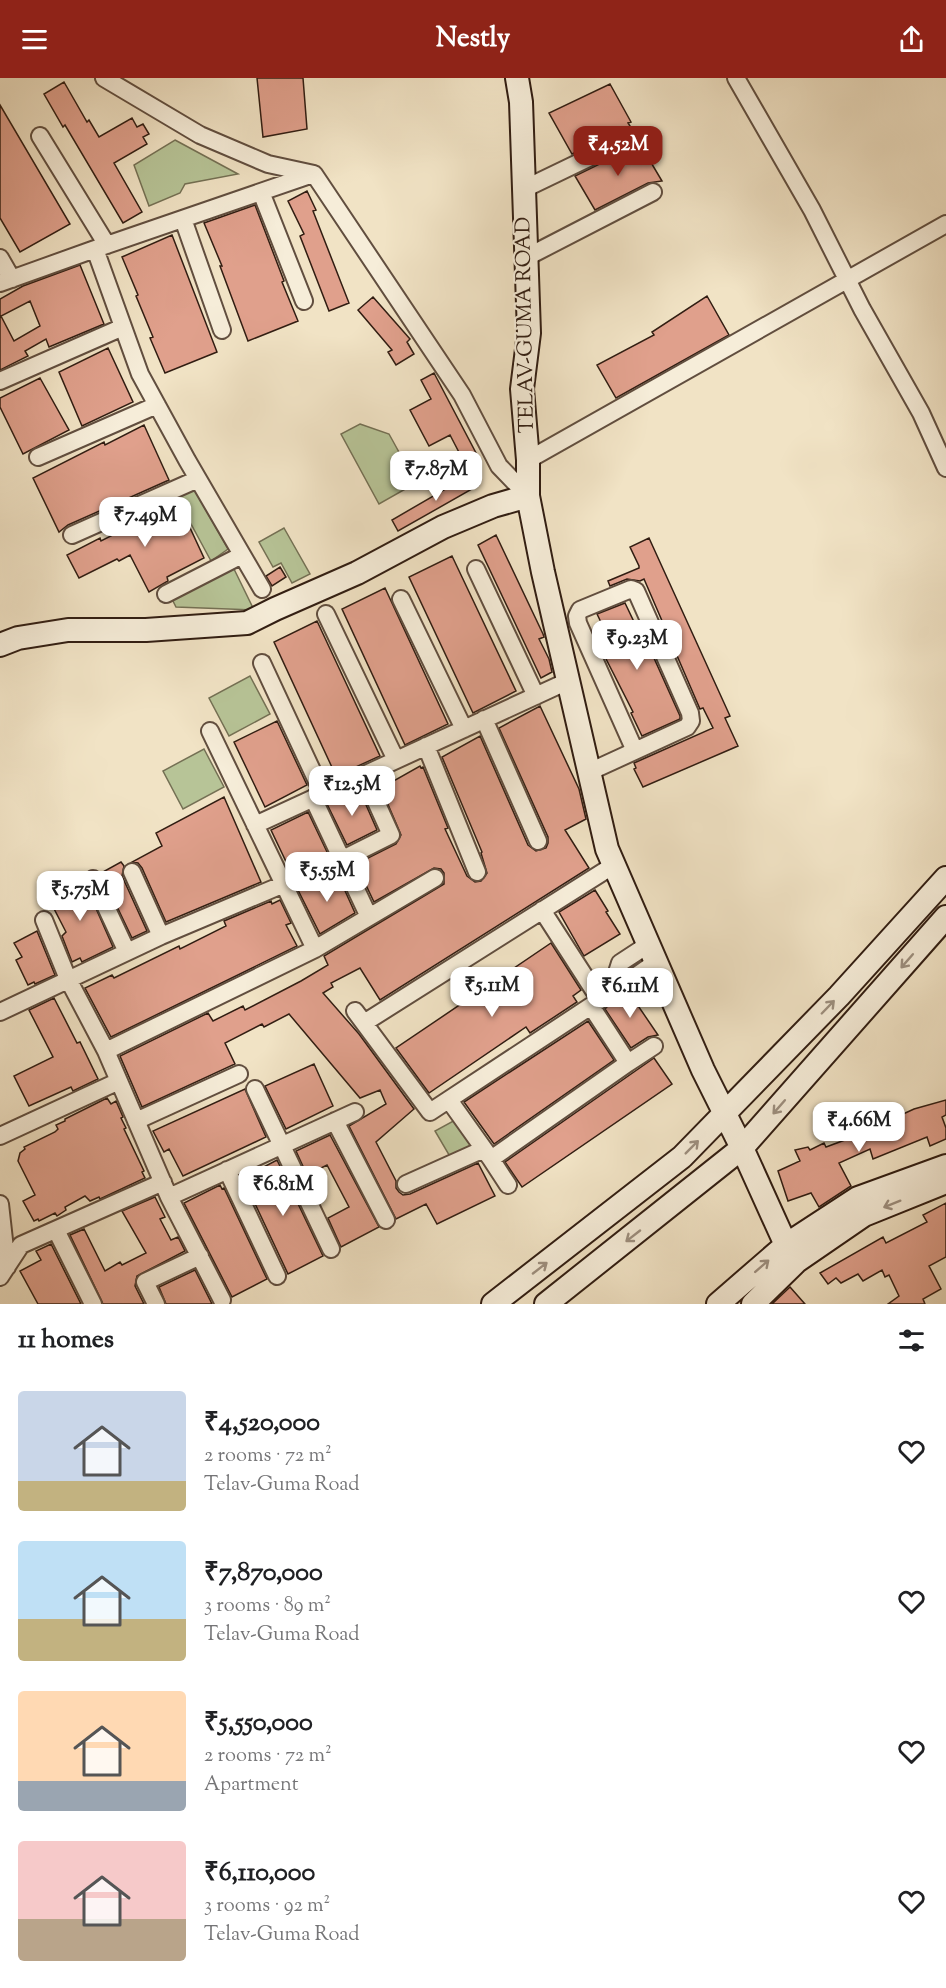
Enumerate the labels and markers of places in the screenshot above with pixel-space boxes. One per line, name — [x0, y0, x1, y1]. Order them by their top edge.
pin: ₹4.52M — [569, 126, 667, 177]
pin: ₹7.87M — [387, 451, 485, 502]
pin: ₹7.49M — [96, 497, 194, 548]
pin: ₹9.23M — [588, 620, 686, 671]
pin: ₹12.5M — [303, 766, 401, 817]
pin: ₹5.55M — [278, 852, 376, 903]
pin: ₹5.75M — [31, 871, 129, 922]
pin: ₹5.11M — [443, 967, 541, 1018]
pin: ₹6.11M — [581, 968, 679, 1019]
pin: ₹4.66M — [810, 1102, 908, 1153]
pin: ₹6.81M — [234, 1166, 332, 1217]

